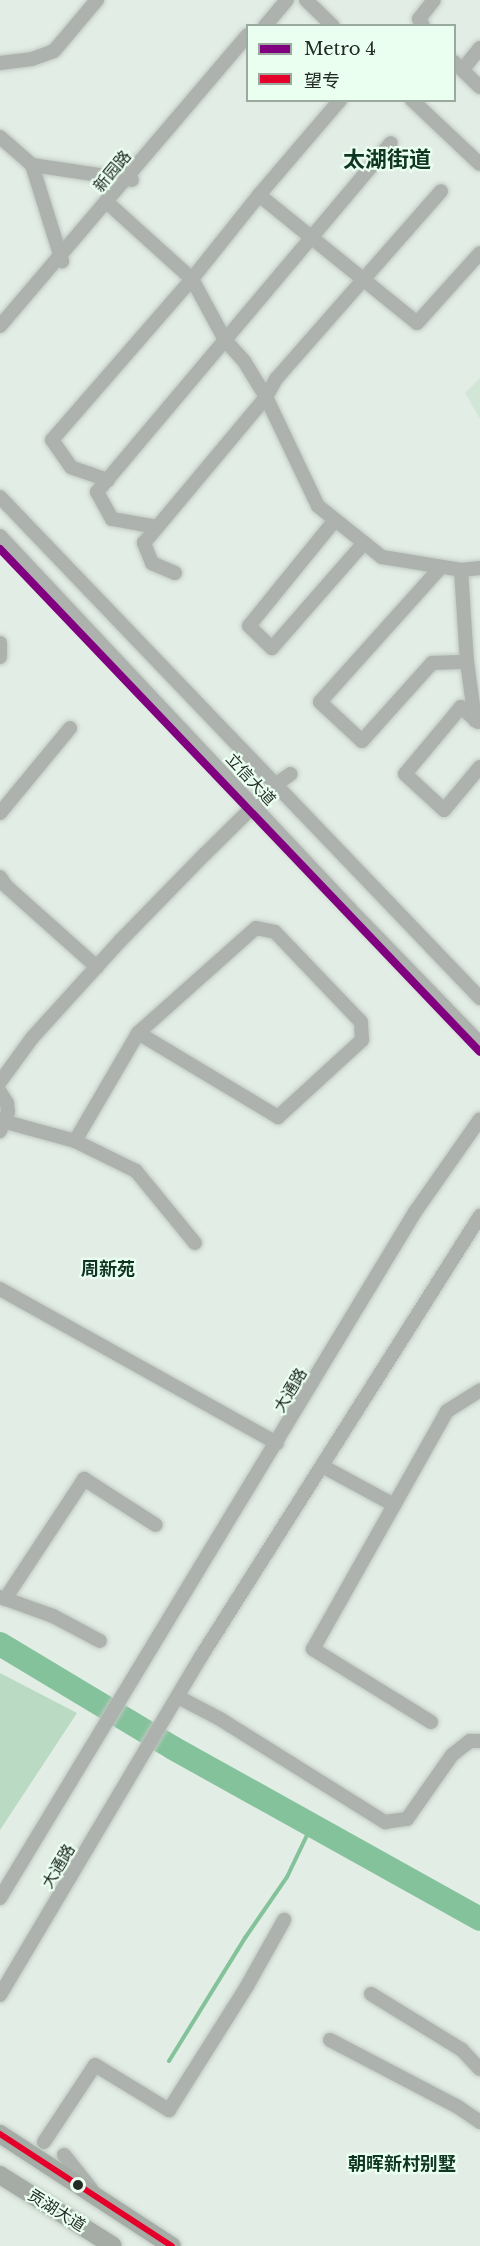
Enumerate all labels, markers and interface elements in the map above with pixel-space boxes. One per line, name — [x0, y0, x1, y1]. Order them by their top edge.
legend — [246, 24, 456, 102]
text: Metro 4 — [304, 38, 376, 60]
text: 望专 — [304, 70, 340, 92]
street label: 新园路 — [89, 146, 135, 196]
district label: 太湖街道 — [343, 147, 431, 173]
street label: 立信大道 — [222, 749, 280, 809]
district label: 周新苑 — [81, 1258, 135, 1280]
street label: 大通路 — [269, 1364, 311, 1416]
street label: 大通路 — [37, 1840, 79, 1892]
district label: 朝晖新村别墅 — [348, 2153, 456, 2175]
unlabelled marker — [72, 2179, 84, 2191]
street label: 贡湖大道 — [25, 2185, 89, 2235]

